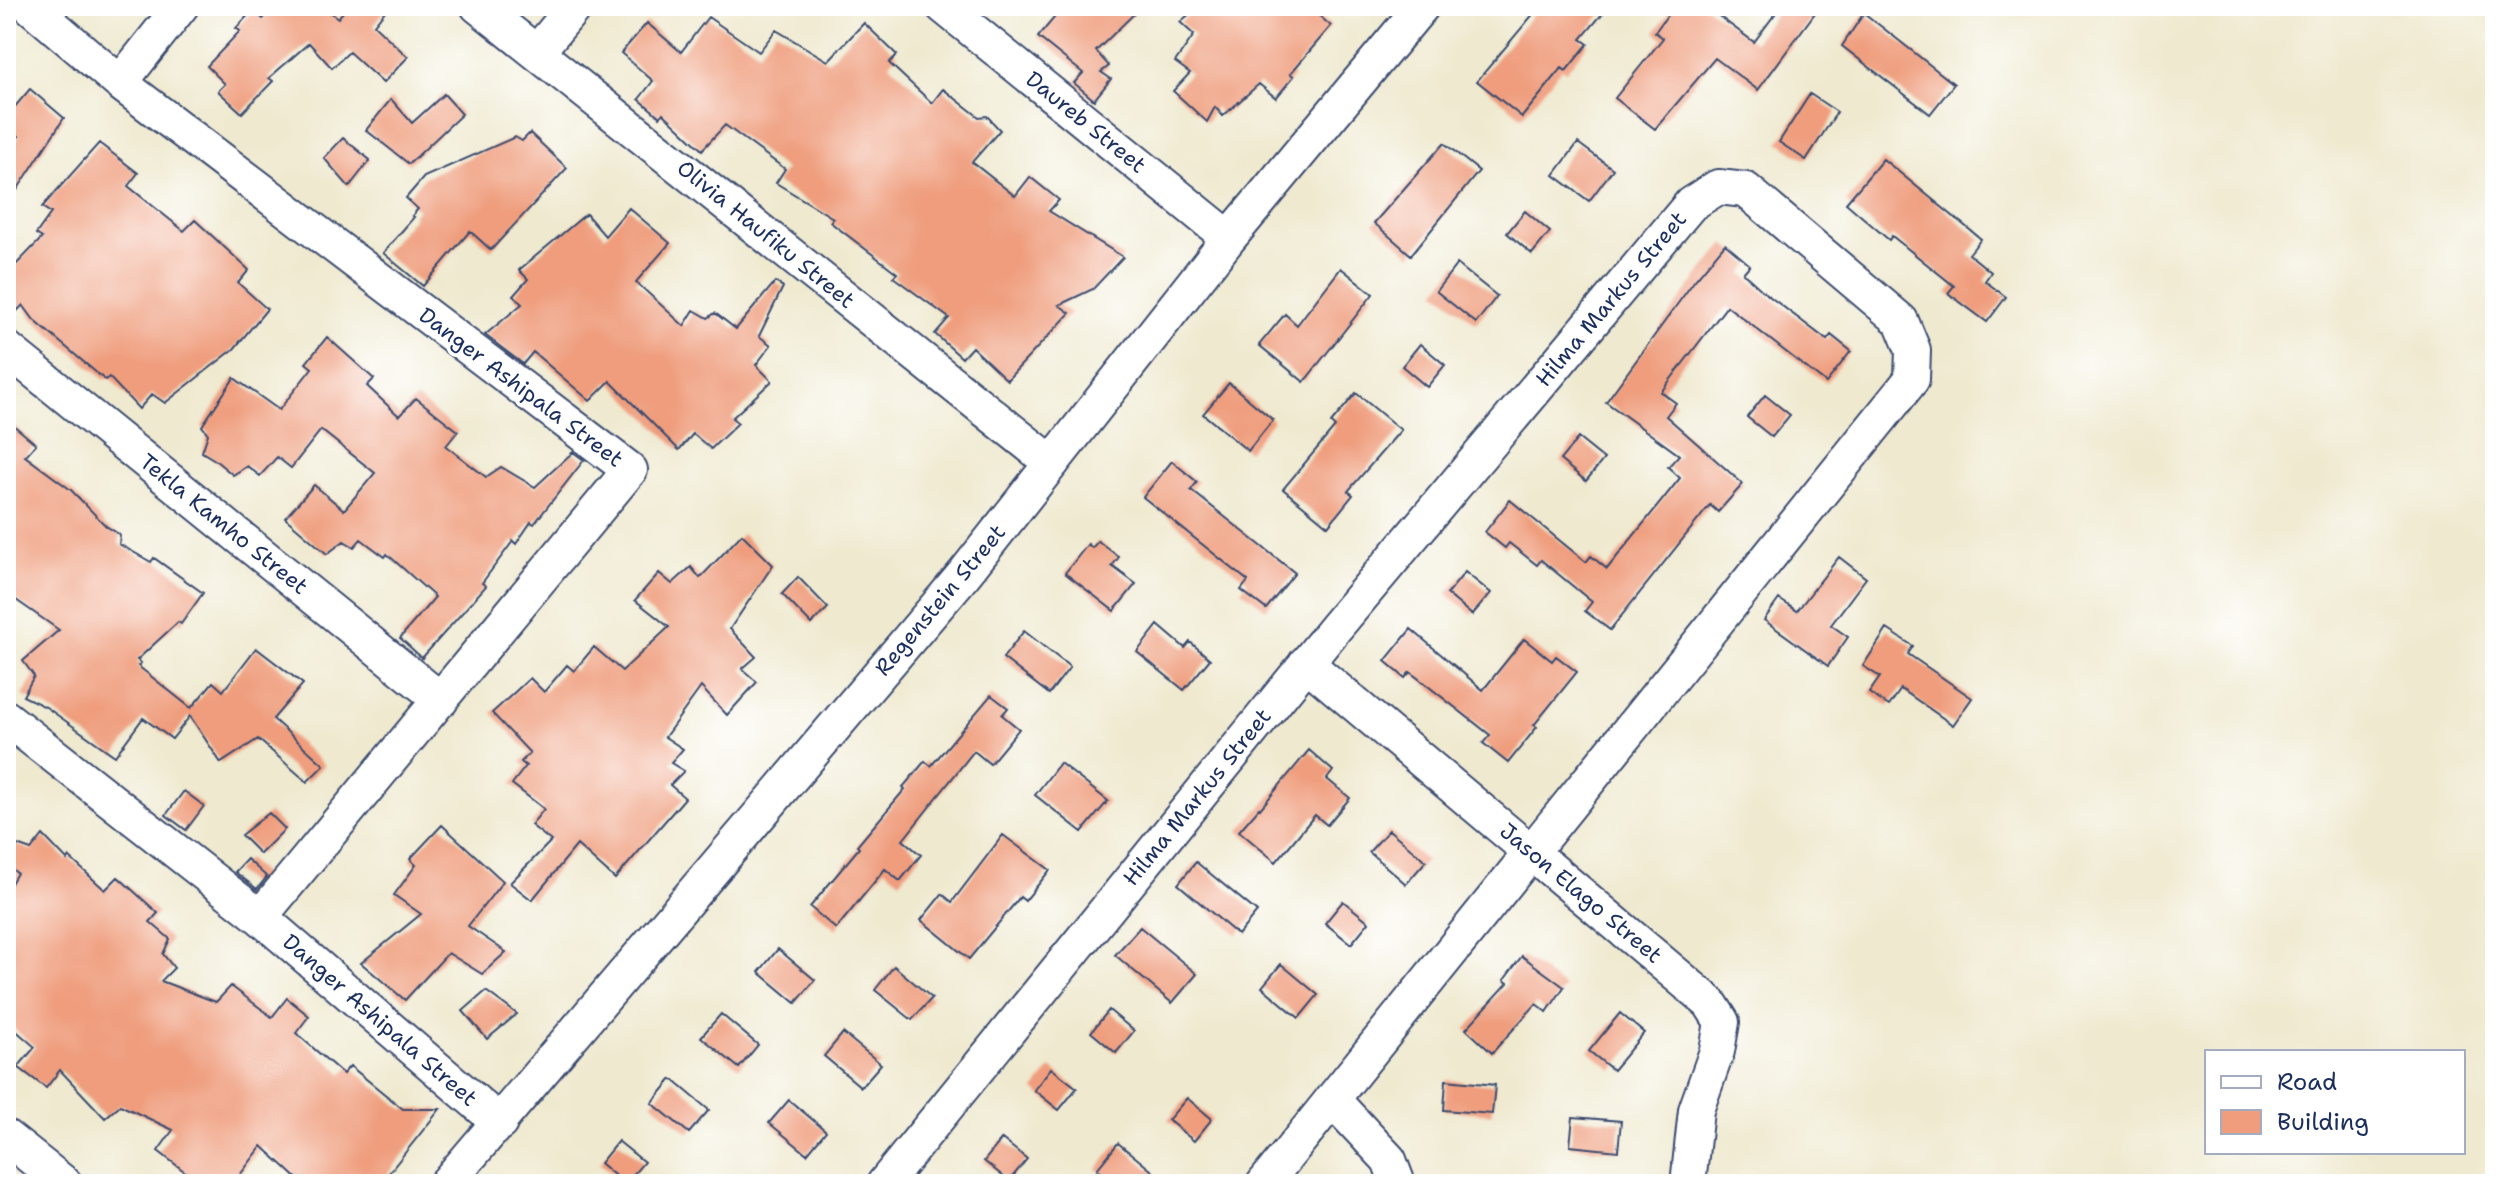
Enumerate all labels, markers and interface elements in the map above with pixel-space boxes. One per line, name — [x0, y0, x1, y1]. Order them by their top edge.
street label: Daureb Street — [1020, 65, 1152, 179]
street label: Olivia Haufiku Street — [671, 153, 861, 315]
street label: Hilma Markus Street — [1529, 205, 1693, 393]
street label: Danger Ashipala Street — [413, 301, 629, 473]
street label: Tekla Kamho Street — [134, 447, 314, 601]
street label: Regenstein Street — [868, 518, 1012, 682]
street label: Hilma Markus Street — [1116, 702, 1278, 892]
street label: Jason Elago Street — [1494, 816, 1668, 970]
street label: Danger Ashipala Street — [277, 927, 483, 1113]
legend — [2205, 1050, 2465, 1154]
text: Road — [2277, 1066, 2337, 1098]
text: Building — [2277, 1106, 2369, 1138]

